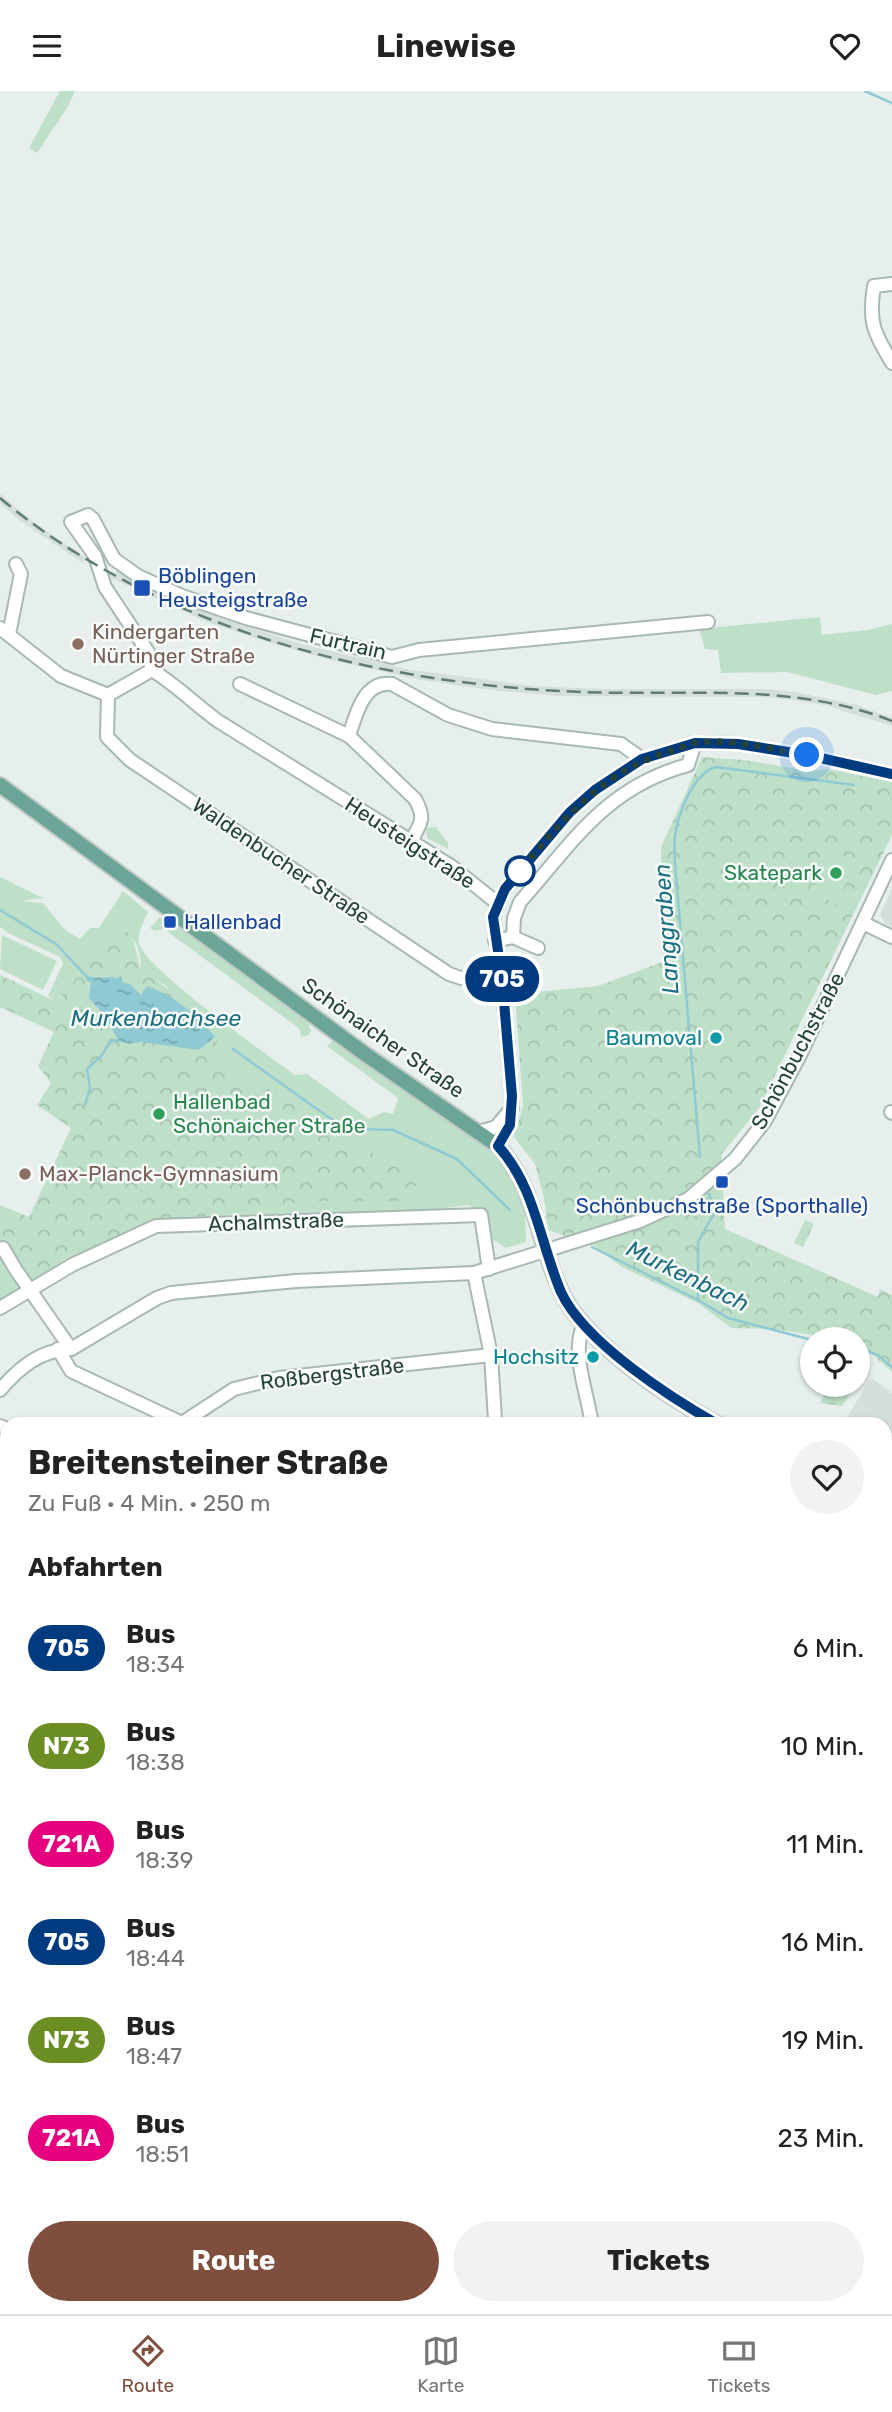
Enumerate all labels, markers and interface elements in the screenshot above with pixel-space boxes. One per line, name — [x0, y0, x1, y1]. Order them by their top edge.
icon: menu — [28, 27, 66, 65]
text: Linewise — [376, 27, 516, 65]
icon: heart — [826, 27, 864, 65]
place label: Böblingen Heusteigstraße — [158, 563, 308, 612]
marker: Böblingen Heusteigstraße — [132, 578, 152, 598]
place label: Kindergarten Nürtinger Straße — [92, 619, 255, 668]
street label: Furtrain — [307, 623, 389, 664]
marker: Kindergarten Nürtinger Straße — [70, 636, 86, 652]
your location — [789, 737, 824, 772]
street label: Heusteigstraße — [341, 791, 480, 894]
street label: Waldenbucher Straße — [188, 792, 375, 929]
unlabelled marker — [505, 856, 535, 886]
place label: Skatepark — [724, 860, 822, 885]
water label: Langgraben — [647, 863, 685, 995]
marker: Skatepark — [828, 865, 844, 881]
place label: Hallenbad — [184, 909, 282, 934]
marker: Hallenbad — [162, 914, 178, 930]
line badge: 705 — [462, 956, 542, 1002]
text: 705 — [479, 965, 525, 993]
street label: Schönbuchstraße — [746, 968, 849, 1134]
street label: Schönaicher Straße — [297, 972, 469, 1103]
water label: Murkenbachsee — [71, 1004, 241, 1032]
place label: Baumoval — [605, 1025, 702, 1050]
marker: Baumoval — [708, 1030, 724, 1046]
place label: Hallenbad Schönaicher Straße — [173, 1089, 366, 1138]
marker: Hallenbad Schönaicher Straße — [151, 1106, 167, 1122]
place label: Max-Planck-Gymnasium — [39, 1161, 279, 1186]
marker: Max-Planck-Gymnasium — [17, 1166, 33, 1182]
marker: Schönbuchstraße (Sporthalle) — [714, 1174, 730, 1190]
place label: Schönbuchstraße (Sporthalle) — [576, 1193, 868, 1218]
street label: Achalmstraße — [208, 1207, 344, 1236]
water label: Murkenbach — [622, 1234, 754, 1318]
map controls — [800, 1327, 870, 1397]
button: locate — [800, 1327, 870, 1397]
place label: Hochsitz — [493, 1344, 579, 1369]
marker: Hochsitz — [585, 1349, 601, 1365]
street label: Roßbergstraße — [258, 1352, 405, 1395]
button: heart — [790, 1440, 864, 1514]
text: Breitensteiner Straße — [28, 1443, 388, 1482]
text: Zu Fuß · 4 Min. · 250 m — [28, 1489, 271, 1517]
text: Abfahrten — [28, 1552, 163, 1583]
text: Bus — [126, 1619, 175, 1650]
text: 6 Min. — [793, 1633, 864, 1664]
text: 705 — [44, 1634, 89, 1662]
text: 18:34 — [126, 1650, 184, 1678]
text: Bus — [126, 1717, 175, 1748]
text: 10 Min. — [781, 1731, 864, 1762]
text: N73 — [43, 1732, 90, 1760]
text: 18:38 — [126, 1748, 185, 1776]
text: Bus — [135, 1815, 185, 1846]
text: 11 Min. — [786, 1829, 864, 1860]
text: 721A — [42, 1830, 100, 1858]
text: 18:39 — [135, 1846, 193, 1874]
text: Bus — [126, 1913, 175, 1944]
text: 16 Min. — [782, 1927, 864, 1958]
text: 705 — [44, 1928, 89, 1956]
text: 18:44 — [126, 1944, 185, 1972]
text: Bus — [126, 2011, 175, 2042]
text: 19 Min. — [782, 2025, 864, 2056]
text: N73 — [43, 2026, 90, 2054]
text: 18:47 — [126, 2042, 182, 2070]
text: Bus — [135, 2109, 185, 2140]
text: 23 Min. — [777, 2123, 864, 2154]
text: 721A — [42, 2124, 100, 2152]
text: 18:51 — [135, 2140, 189, 2168]
button: Route — [28, 2221, 439, 2301]
button: Tickets — [453, 2221, 864, 2301]
tab: Route — [122, 2332, 174, 2397]
tab: Karte — [417, 2332, 464, 2397]
tab: Tickets — [707, 2332, 770, 2397]

